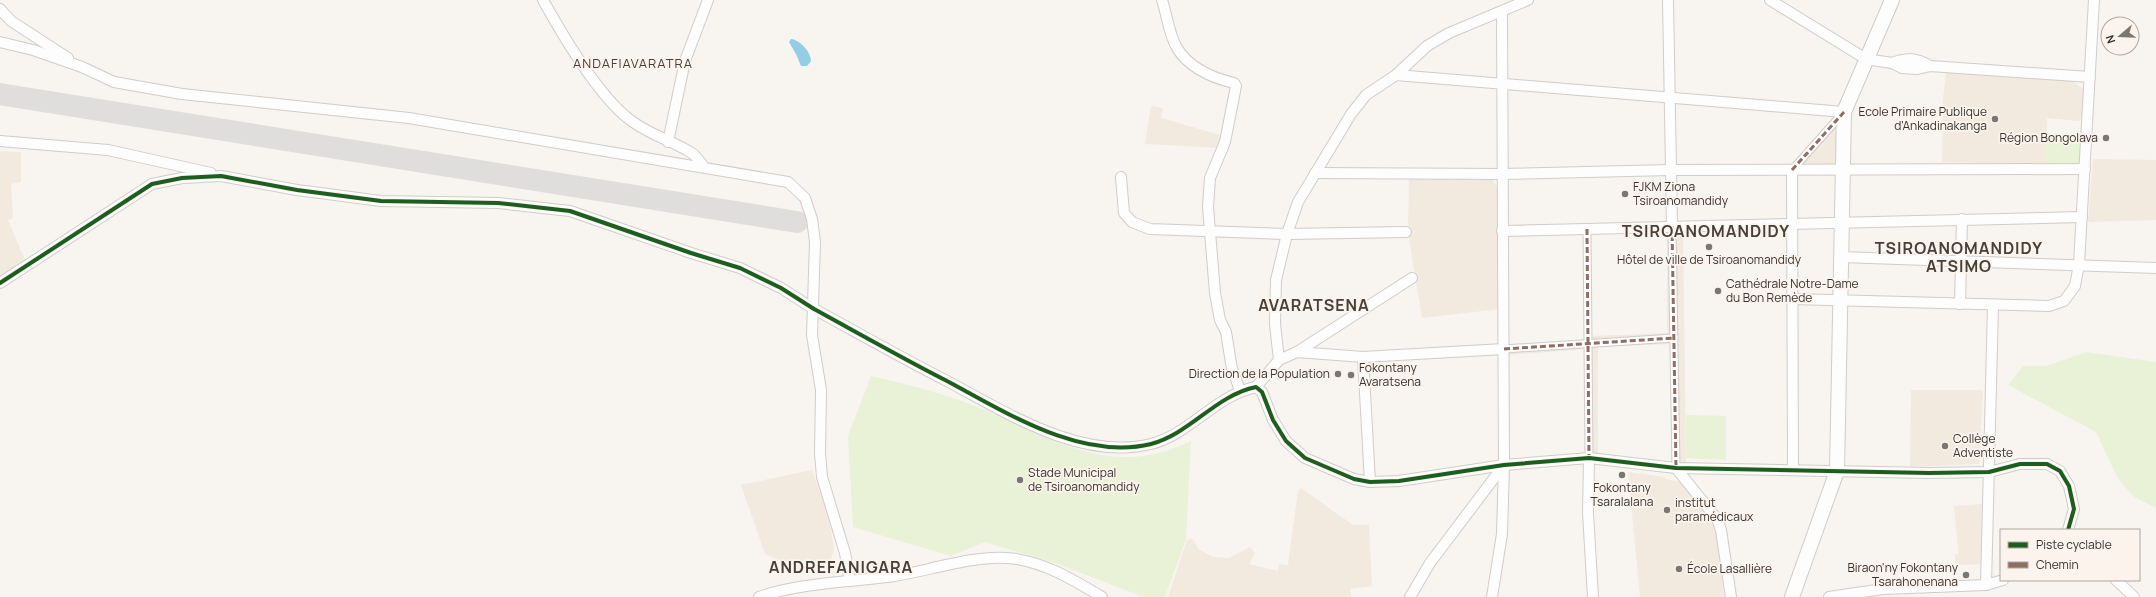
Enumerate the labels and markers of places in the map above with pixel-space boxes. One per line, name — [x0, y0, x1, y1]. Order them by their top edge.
place label: Ecole Primaire Publique d'Ankadinakanga — [1858, 103, 1987, 134]
marker: Ecole Primaire Publique d'Ankadinakanga — [1990, 114, 2000, 124]
place label: Région Bongolava — [1999, 129, 2098, 146]
marker: Région Bongolava — [2101, 133, 2111, 143]
place label: FJKM Ziona Tsiroanomandidy — [1633, 178, 1729, 209]
marker: FJKM Ziona Tsiroanomandidy — [1620, 189, 1630, 199]
marker: Hôtel de ville de Tsiroanomandidy — [1704, 242, 1714, 252]
place label: Hôtel de ville de Tsiroanomandidy — [1617, 251, 1802, 268]
place label: Cathédrale Notre-Dame du Bon Remède — [1726, 275, 1859, 306]
marker: Cathédrale Notre-Dame du Bon Remède — [1713, 286, 1723, 296]
place label: Fokontany Avaratsena — [1359, 359, 1421, 390]
place label: Direction de la Population — [1189, 365, 1330, 382]
marker: Direction de la Population — [1333, 369, 1343, 379]
marker: Fokontany Avaratsena — [1346, 370, 1356, 380]
place label: Collège Adventiste — [1953, 430, 2013, 461]
marker: Collège Adventiste — [1940, 441, 1950, 451]
place label: Stade Municipal de Tsiroanomandidy — [1028, 464, 1140, 495]
marker: Fokontany Tsaralalana — [1617, 470, 1627, 480]
marker: Stade Municipal de Tsiroanomandidy — [1015, 475, 1025, 485]
place label: Fokontany Tsaralalana — [1591, 479, 1653, 510]
place label: institut paramédicaux — [1675, 494, 1754, 525]
marker: institut paramédicaux — [1662, 505, 1672, 515]
place label: Biraon'ny Fokontany Tsarahonenana — [1847, 559, 1959, 590]
place label: École Lasallière — [1687, 560, 1772, 577]
marker: École Lasallière — [1674, 564, 1684, 574]
marker: Biraon'ny Fokontany Tsarahonenana — [1961, 570, 1971, 580]

